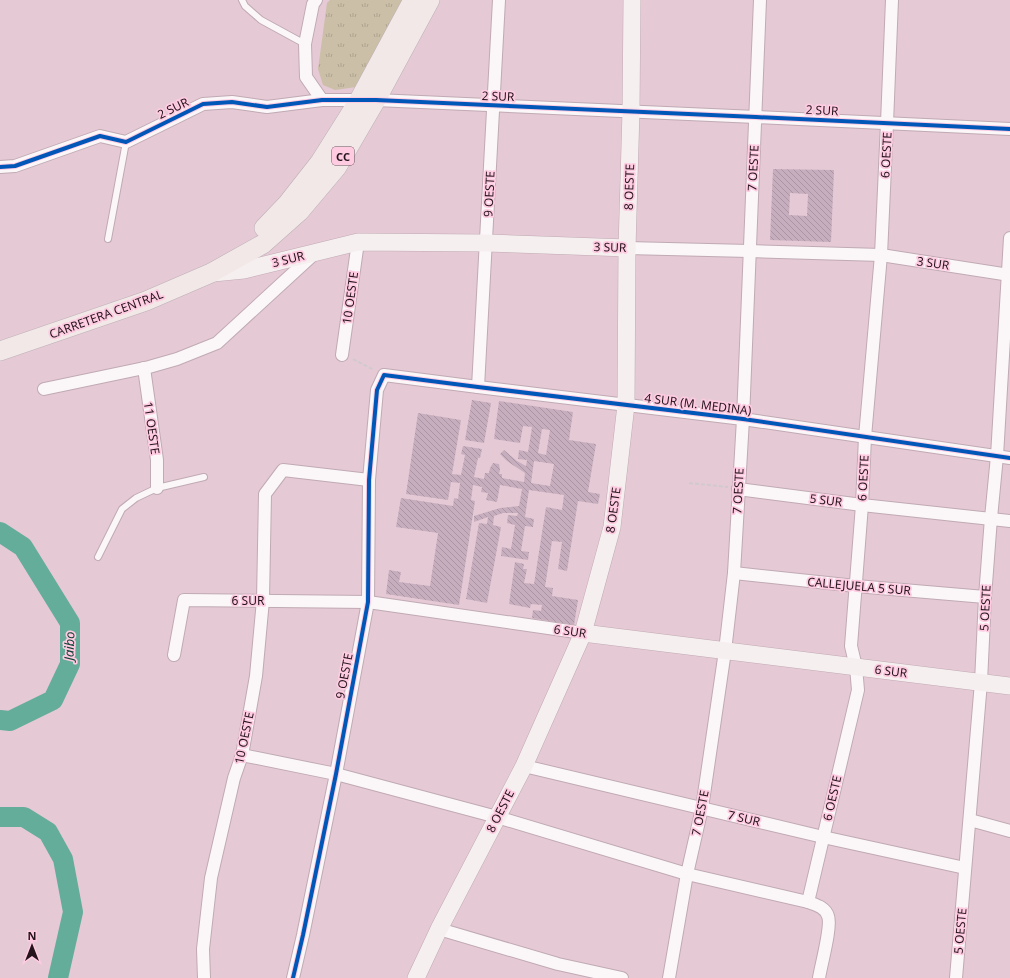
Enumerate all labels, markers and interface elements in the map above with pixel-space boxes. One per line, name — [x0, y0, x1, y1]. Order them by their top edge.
street label: 2 SUR — [481, 87, 515, 105]
street label: 2 SUR — [155, 93, 192, 123]
street label: 2 SUR — [805, 101, 839, 119]
street label: 6 OESTE — [876, 132, 896, 178]
street label: 7 OESTE — [743, 145, 763, 191]
road number: CC — [332, 147, 354, 165]
street label: 8 OESTE — [620, 164, 638, 210]
street label: 9 OESTE — [479, 171, 499, 217]
street label: 3 SUR — [593, 238, 627, 256]
street label: 3 SUR — [270, 247, 306, 271]
street label: 3 SUR — [916, 252, 951, 274]
street label: 10 OESTE — [338, 271, 362, 325]
street label: CARRETERA CENTRAL — [47, 286, 165, 342]
street label: 4 SUR (M. MEDINA) — [644, 389, 753, 419]
street label: 11 OESTE — [140, 401, 164, 455]
street label: 6 OESTE — [853, 455, 873, 501]
street label: 7 OESTE — [728, 468, 748, 514]
street label: 8 OESTE — [601, 486, 625, 534]
street label: 5 SUR — [809, 490, 844, 511]
street label: CALLEJUELA 5 SUR — [807, 573, 912, 599]
street label: 5 OESTE — [975, 585, 995, 631]
street label: 6 SUR — [232, 592, 265, 609]
street label: 6 SUR — [553, 620, 588, 642]
water label: Jaibo — [59, 631, 79, 664]
street label: 9 OESTE — [331, 652, 357, 700]
street label: 6 SUR — [874, 661, 909, 682]
street label: 10 OESTE — [230, 710, 258, 766]
street label: 6 OESTE — [819, 774, 845, 822]
street label: 8 OESTE — [482, 787, 518, 835]
street label: 7 OESTE — [687, 789, 713, 837]
street label: 7 SUR — [726, 806, 762, 830]
street label: 5 OESTE — [950, 907, 970, 955]
north arrow — [12, 926, 52, 966]
text: N — [28, 928, 36, 943]

